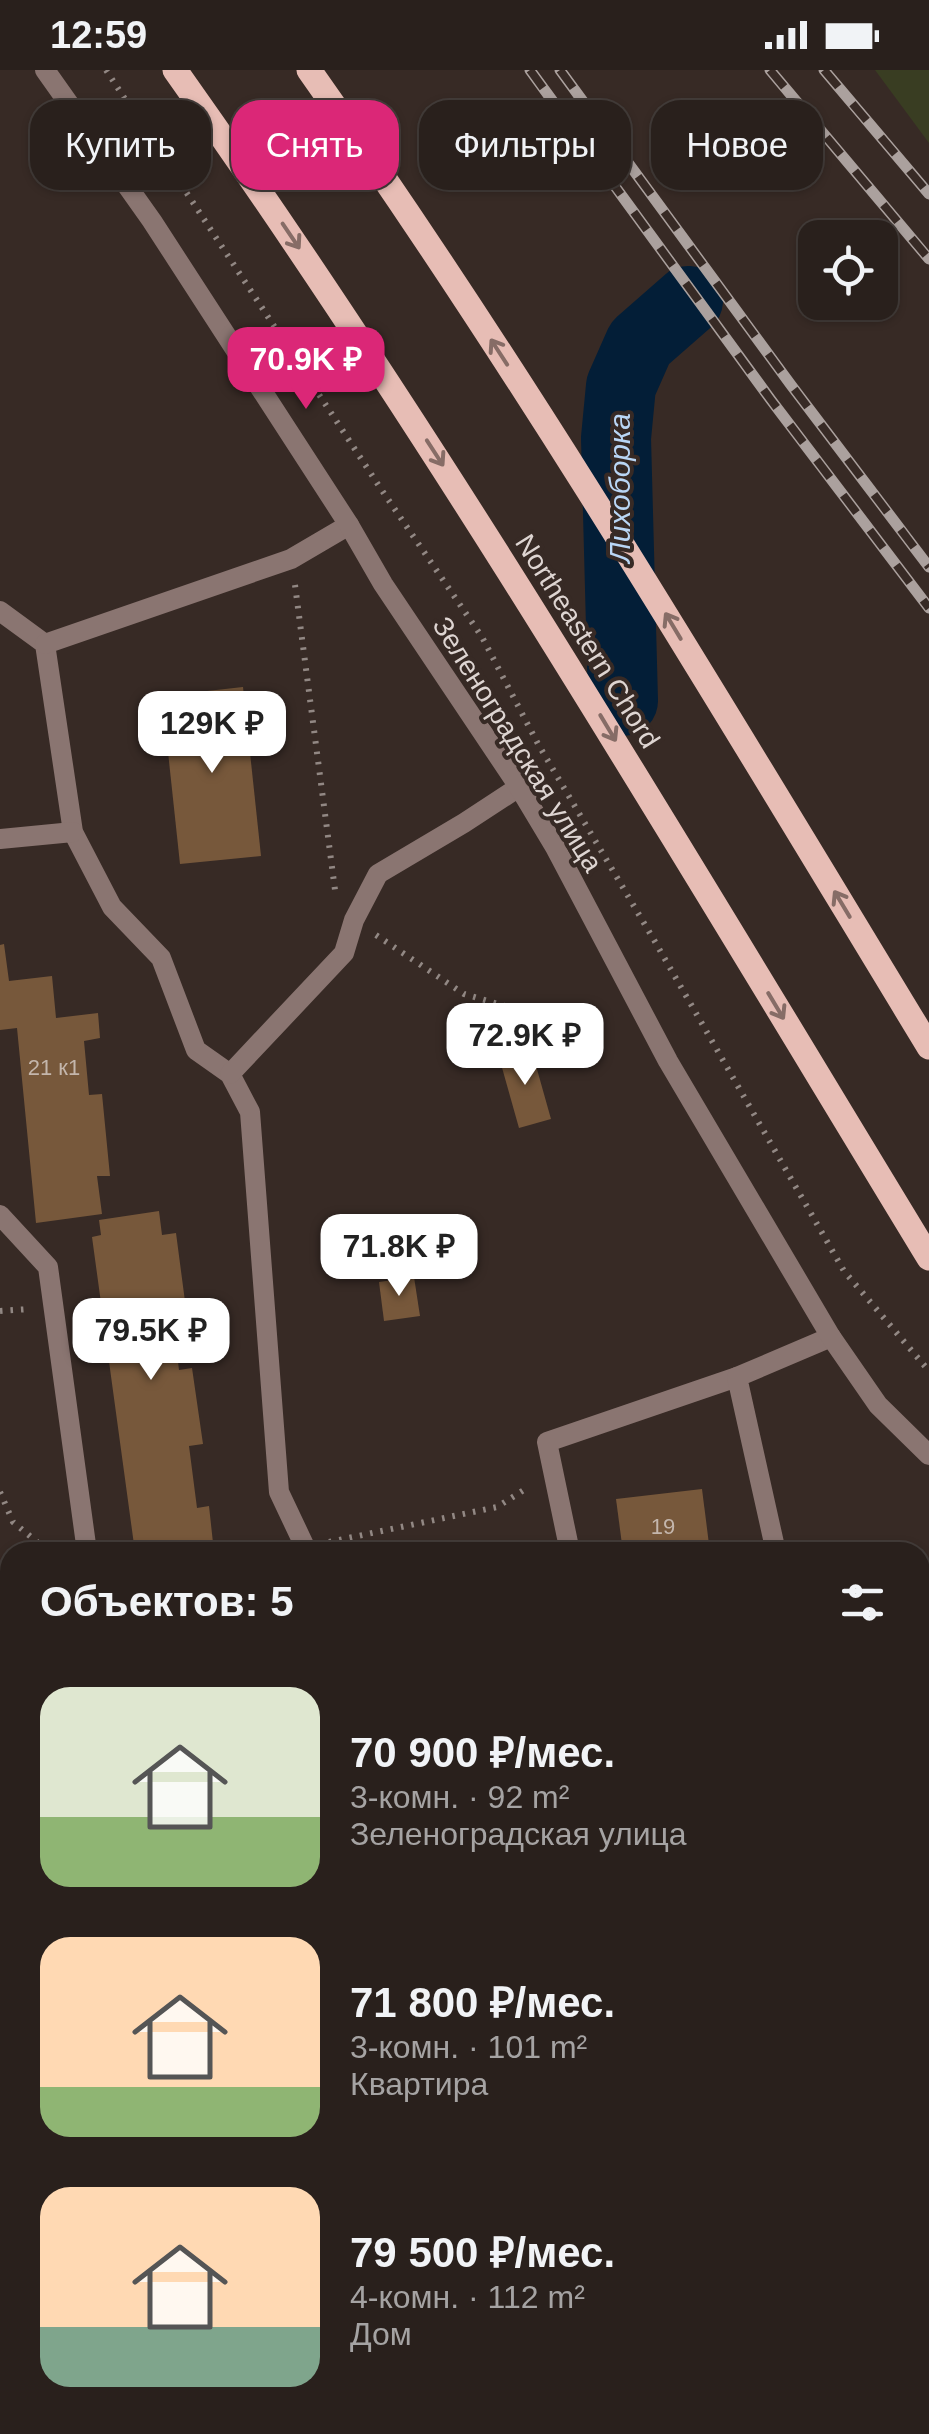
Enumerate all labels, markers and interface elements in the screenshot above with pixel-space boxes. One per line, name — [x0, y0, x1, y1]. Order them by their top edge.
text: 12:59 — [50, 14, 147, 56]
chip: Купить — [30, 100, 211, 190]
chip: Снять — [231, 100, 399, 190]
chip: Фильтры — [419, 100, 631, 190]
chip: Новое — [651, 100, 823, 190]
map controls — [798, 220, 898, 320]
button: locate — [798, 220, 898, 320]
one-way arrow — [281, 221, 302, 250]
pin: 70.9K ₽ — [214, 327, 398, 412]
one-way arrow — [488, 338, 509, 367]
text: 70.9K ₽ — [250, 341, 362, 377]
water label: Лихоборка — [603, 413, 636, 565]
one-way arrow — [424, 438, 445, 467]
street label: Northeastern Chord — [509, 529, 666, 754]
street label: Зеленоградская улица — [426, 611, 609, 878]
one-way arrow — [663, 612, 683, 641]
pin: 129K ₽ — [131, 691, 293, 776]
text: 129K ₽ — [160, 705, 264, 741]
one-way arrow — [598, 713, 618, 742]
one-way arrow — [832, 890, 852, 919]
one-way arrow — [766, 991, 786, 1020]
pin: 72.9K ₽ — [433, 1003, 617, 1088]
text: 72.9K ₽ — [469, 1017, 581, 1053]
house number: 21 к1 — [28, 1055, 80, 1080]
pin: 71.8K ₽ — [307, 1214, 491, 1299]
text: 71.8K ₽ — [343, 1228, 455, 1264]
pin: 79.5K ₽ — [59, 1298, 243, 1383]
text: 79.5K ₽ — [95, 1312, 207, 1348]
house number: 19 — [651, 1514, 675, 1539]
icon: filters — [835, 1575, 890, 1630]
text: Объектов: 5 — [40, 1578, 294, 1625]
icon: home — [120, 1727, 240, 1847]
text: 70 900 ₽/мес. — [350, 1729, 615, 1776]
text: 3-комн. · 92 m² — [350, 1779, 569, 1815]
text: Зеленоградская улица — [350, 1816, 687, 1852]
icon: home — [120, 1977, 240, 2097]
text: 71 800 ₽/мес. — [350, 1979, 615, 2026]
text: 3-комн. · 101 m² — [350, 2029, 587, 2065]
text: Квартира — [350, 2066, 488, 2102]
icon: home — [120, 2227, 240, 2347]
text: 79 500 ₽/мес. — [350, 2229, 615, 2276]
text: 4-комн. · 112 m² — [350, 2279, 585, 2315]
text: Дом — [350, 2316, 412, 2352]

